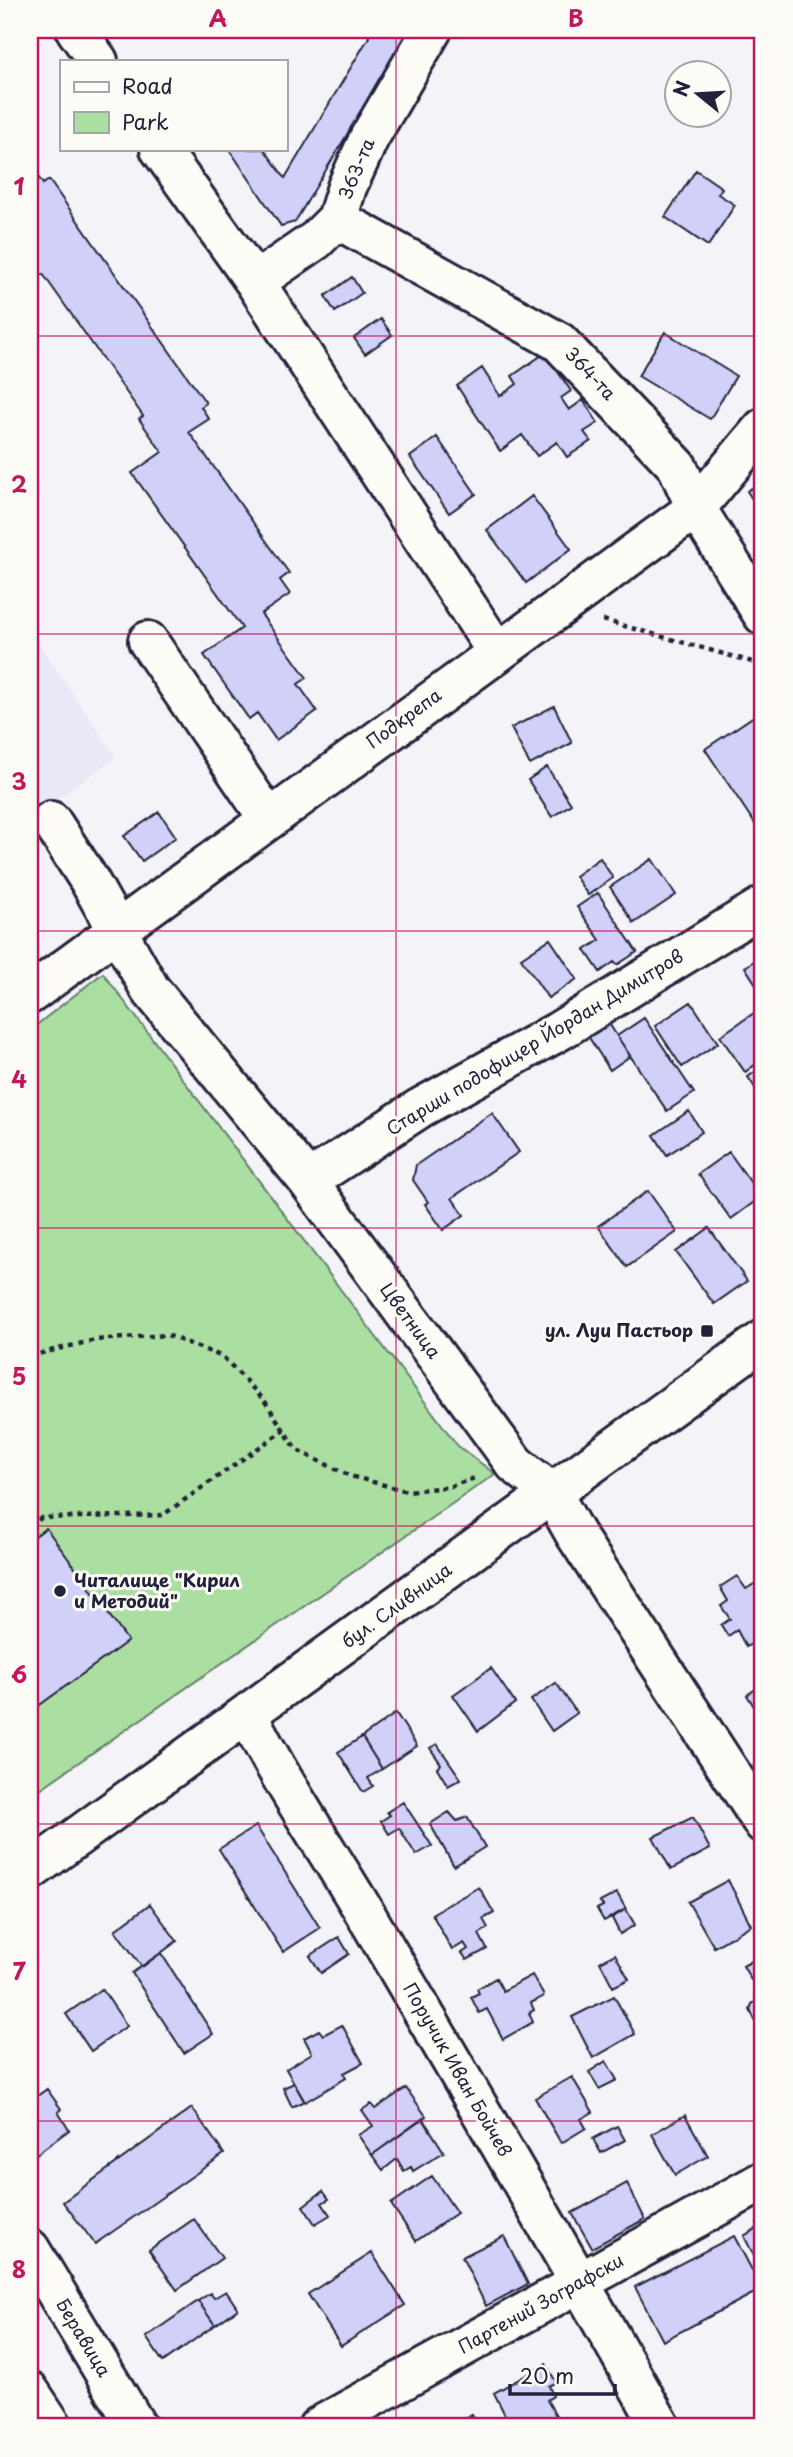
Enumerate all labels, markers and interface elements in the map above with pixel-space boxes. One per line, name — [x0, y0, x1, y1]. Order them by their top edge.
text: A — [209, 0, 227, 35]
text: B — [568, 0, 584, 35]
legend — [60, 60, 287, 150]
north arrow — [664, 60, 734, 130]
text: Road — [122, 69, 173, 101]
text: N — [665, 77, 697, 100]
text: Park — [122, 105, 169, 137]
street label: 363-та — [331, 134, 381, 203]
text: 1 — [14, 168, 25, 203]
street label: 364-та — [559, 340, 623, 406]
text: 2 — [11, 466, 27, 501]
street label: Подкрепа — [360, 681, 446, 754]
text: 3 — [11, 763, 27, 798]
street label: Старши подофицер Йордан Димитров — [381, 942, 688, 1141]
text: 4 — [11, 1061, 27, 1096]
street label: Цветница — [374, 1277, 448, 1364]
place label: ул. Луи Пастьор — [545, 1316, 693, 1343]
marker: ул. Луи Пастьор — [699, 1323, 715, 1339]
text: 5 — [12, 1358, 26, 1393]
street label: бул. Сливница — [336, 1555, 457, 1654]
place label: Читалище "Кирил и Методий" — [74, 1566, 240, 1614]
marker: Читалище "Кирил и Методий" — [52, 1583, 68, 1599]
text: 6 — [11, 1656, 27, 1691]
text: 7 — [12, 1953, 26, 1988]
street label: Поручик Иван Бойчев — [397, 1977, 519, 2161]
street label: Партений Зографски — [453, 2246, 628, 2360]
text: 8 — [12, 2251, 26, 2286]
street label: Беравица — [50, 2293, 119, 2382]
scale bar — [510, 2352, 614, 2396]
text: 20 m — [520, 2359, 574, 2391]

